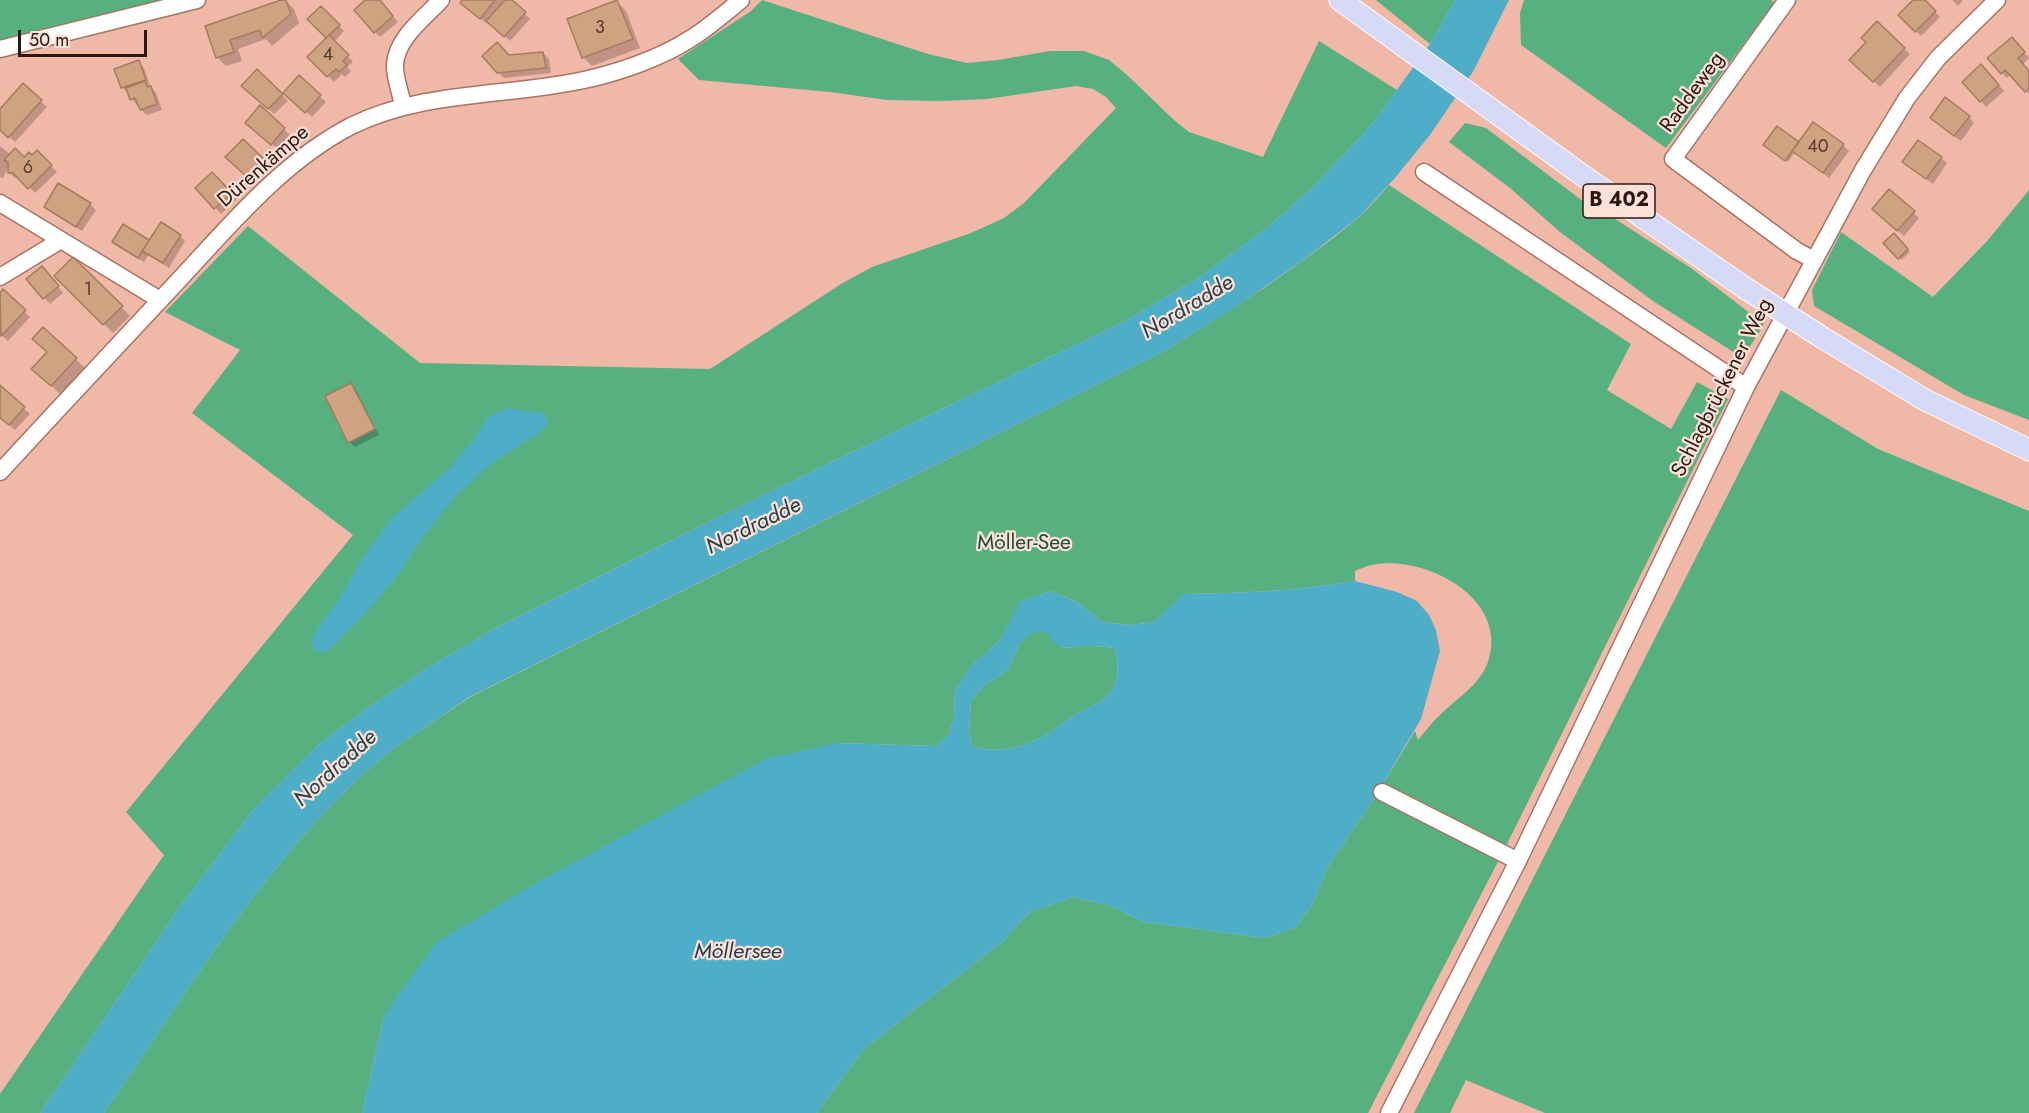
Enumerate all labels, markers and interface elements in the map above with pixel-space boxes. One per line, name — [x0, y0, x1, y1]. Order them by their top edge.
scale bar — [21, 18, 150, 56]
house number: 3 — [595, 18, 605, 40]
text: 50 m — [29, 27, 69, 53]
house number: 4 — [323, 45, 333, 67]
street label: Raddeweg — [1655, 48, 1731, 138]
street label: Dürenkämpe — [213, 121, 315, 213]
house number: 40 — [1807, 137, 1829, 159]
house number: 6 — [23, 158, 33, 180]
road number: B 402 — [1583, 184, 1655, 218]
water label: Nordradde — [1137, 270, 1239, 346]
house number: 1 — [84, 280, 92, 302]
street label: Schlagbrückener Weg — [1667, 295, 1779, 481]
water label: Nordradde — [702, 493, 806, 561]
park label: Möller-See — [977, 531, 1071, 557]
water label: Nordradde — [289, 725, 383, 813]
water label: Möllersee — [694, 940, 782, 966]

